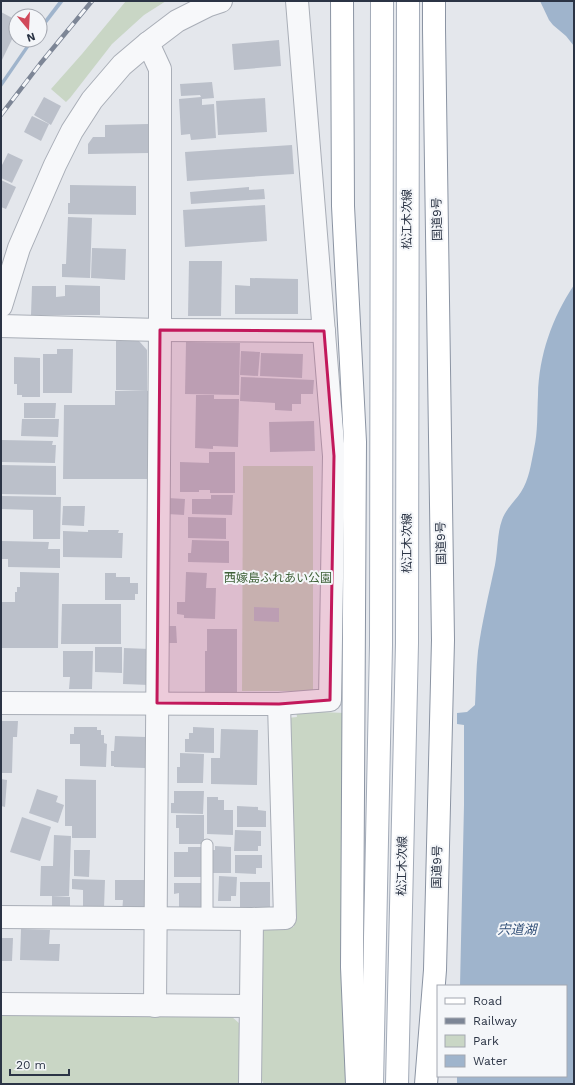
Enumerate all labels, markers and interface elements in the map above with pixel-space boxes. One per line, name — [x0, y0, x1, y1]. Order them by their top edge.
north arrow — [8, 8, 48, 48]
text: N — [25, 30, 37, 44]
street label: 松江木次線 — [400, 189, 414, 249]
street label: 国道9号 — [430, 197, 444, 241]
street label: 松江木次線 — [400, 513, 414, 573]
street label: 国道9号 — [434, 521, 448, 565]
park label: 西嫁島ふれあい公園 — [224, 571, 332, 585]
street label: 松江木次線 — [394, 836, 410, 896]
street label: 国道9号 — [430, 845, 444, 889]
water label: 宍道湖 — [497, 922, 538, 937]
legend — [437, 985, 567, 1077]
text: Road — [473, 994, 502, 1008]
text: Railway — [473, 1014, 518, 1028]
text: Park — [473, 1034, 499, 1048]
scale bar — [10, 1051, 69, 1077]
text: Water — [473, 1054, 508, 1068]
text: 20 m — [16, 1058, 46, 1072]

